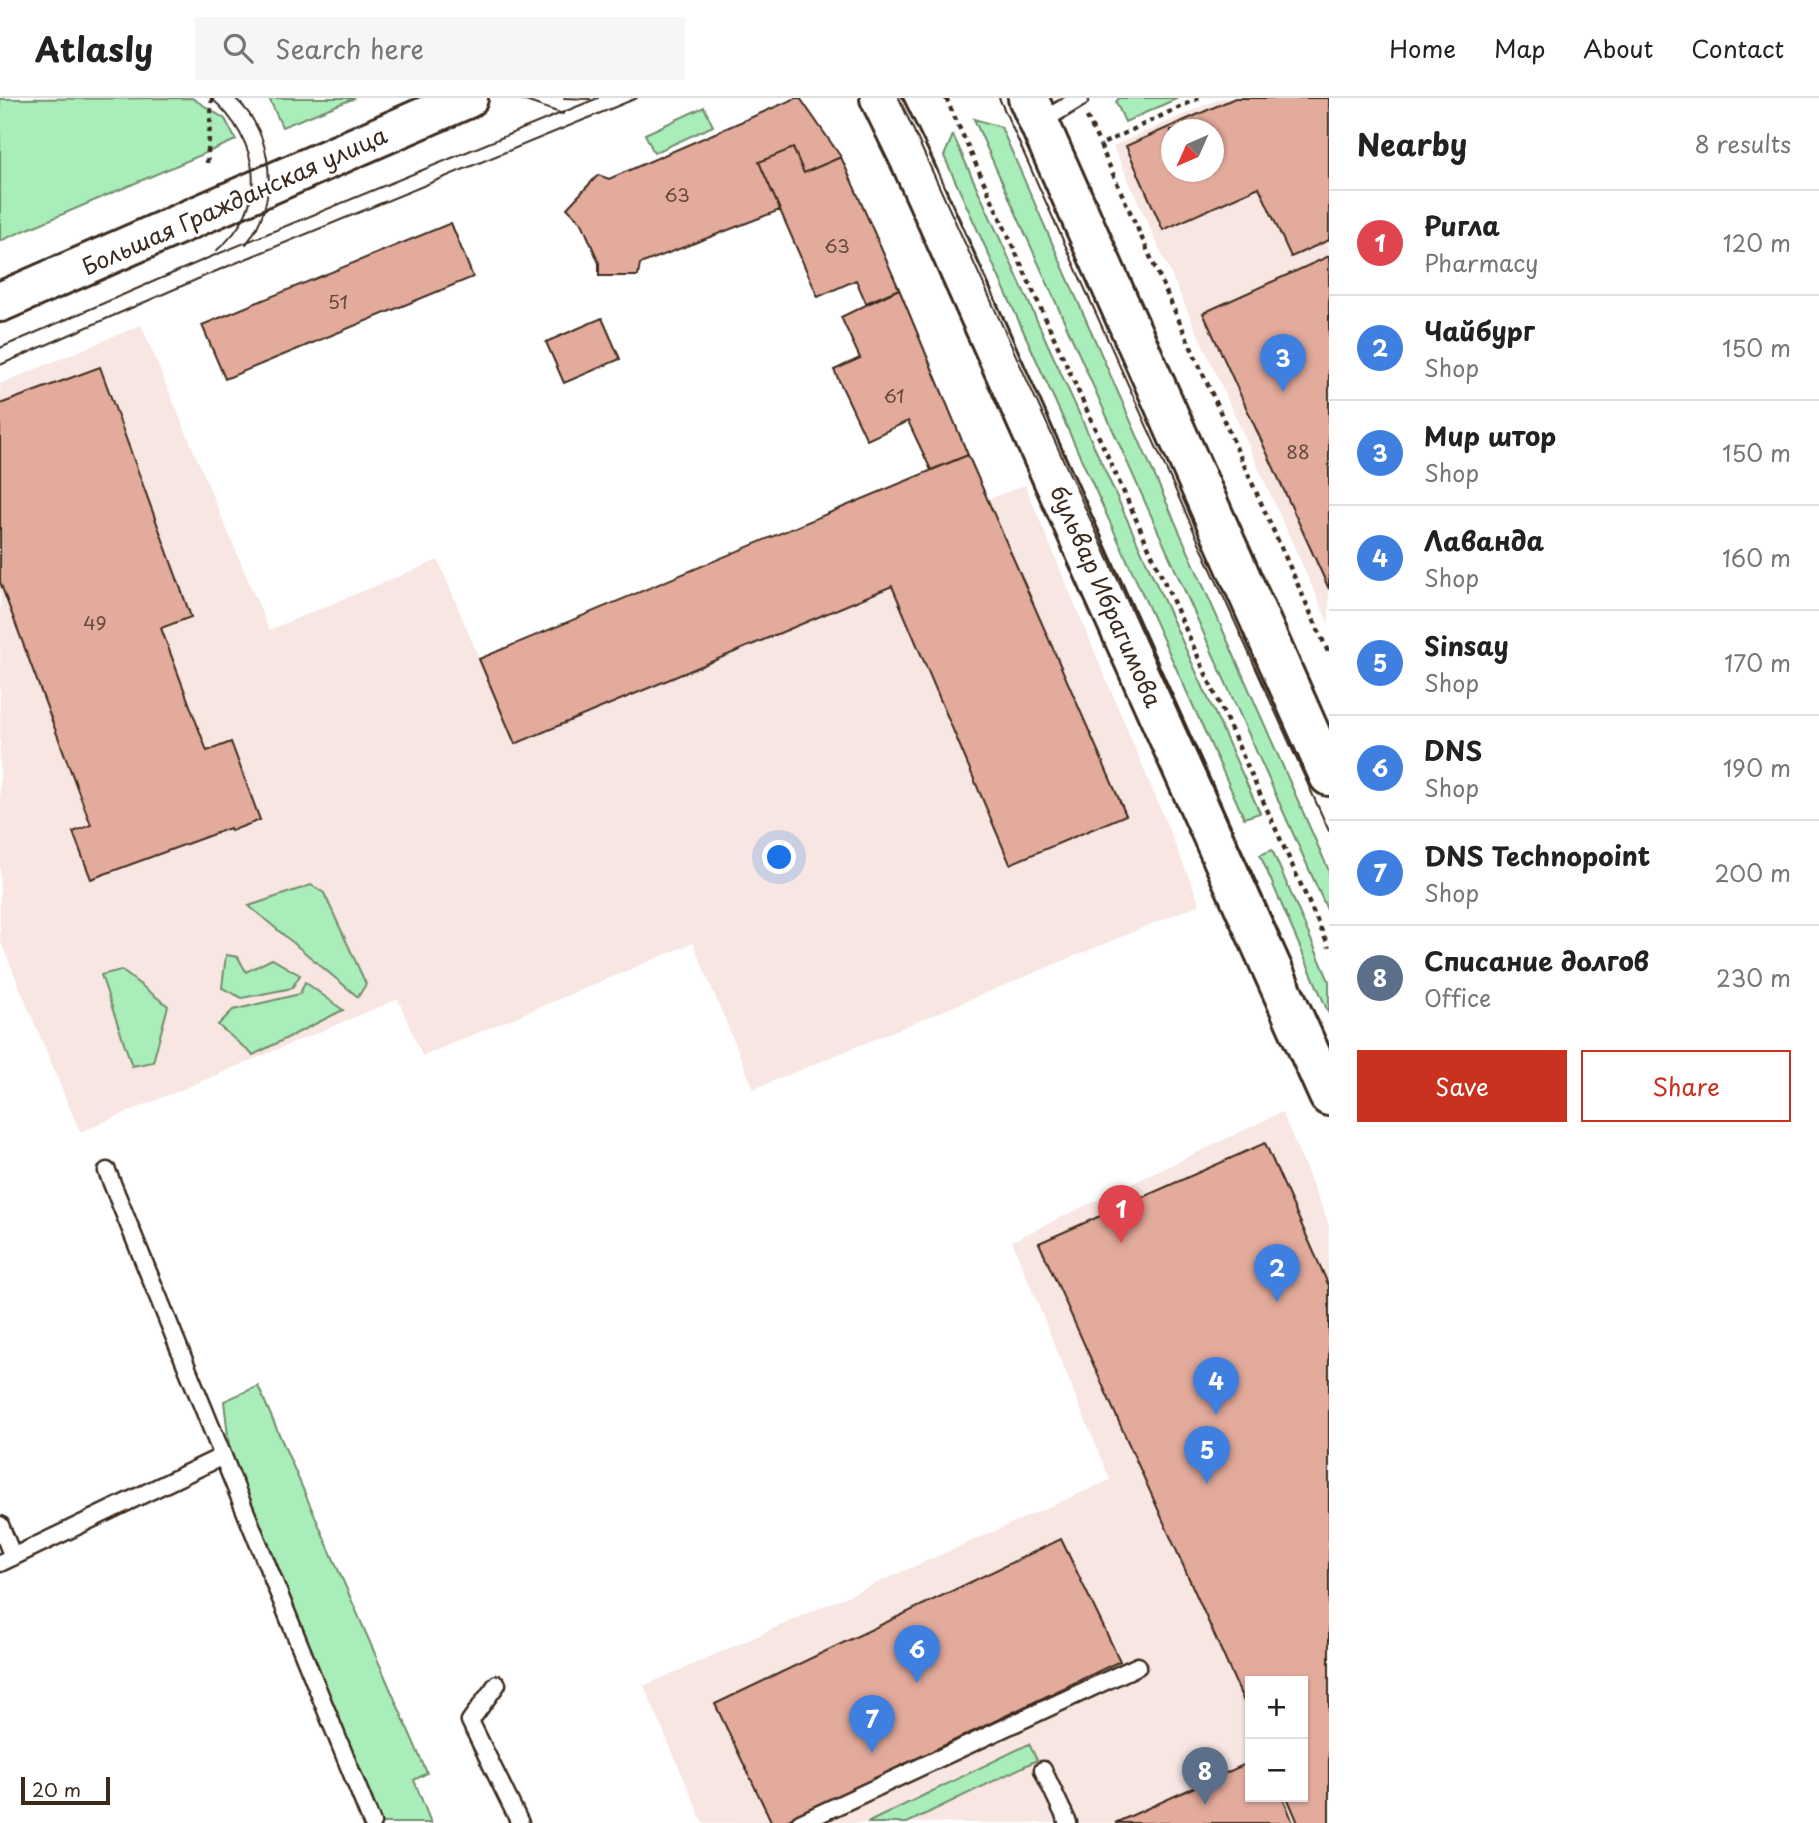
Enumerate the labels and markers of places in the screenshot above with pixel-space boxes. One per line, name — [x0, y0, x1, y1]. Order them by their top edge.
pin: 3 — [1260, 334, 1306, 392]
pin: 1 — [1098, 1185, 1144, 1243]
pin: 2 — [1254, 1244, 1300, 1302]
pin: 4 — [1193, 1357, 1239, 1415]
pin: 5 — [1184, 1426, 1230, 1484]
pin: 6 — [894, 1625, 940, 1683]
pin: 7 — [849, 1695, 895, 1753]
pin: 8 — [1182, 1747, 1228, 1805]

